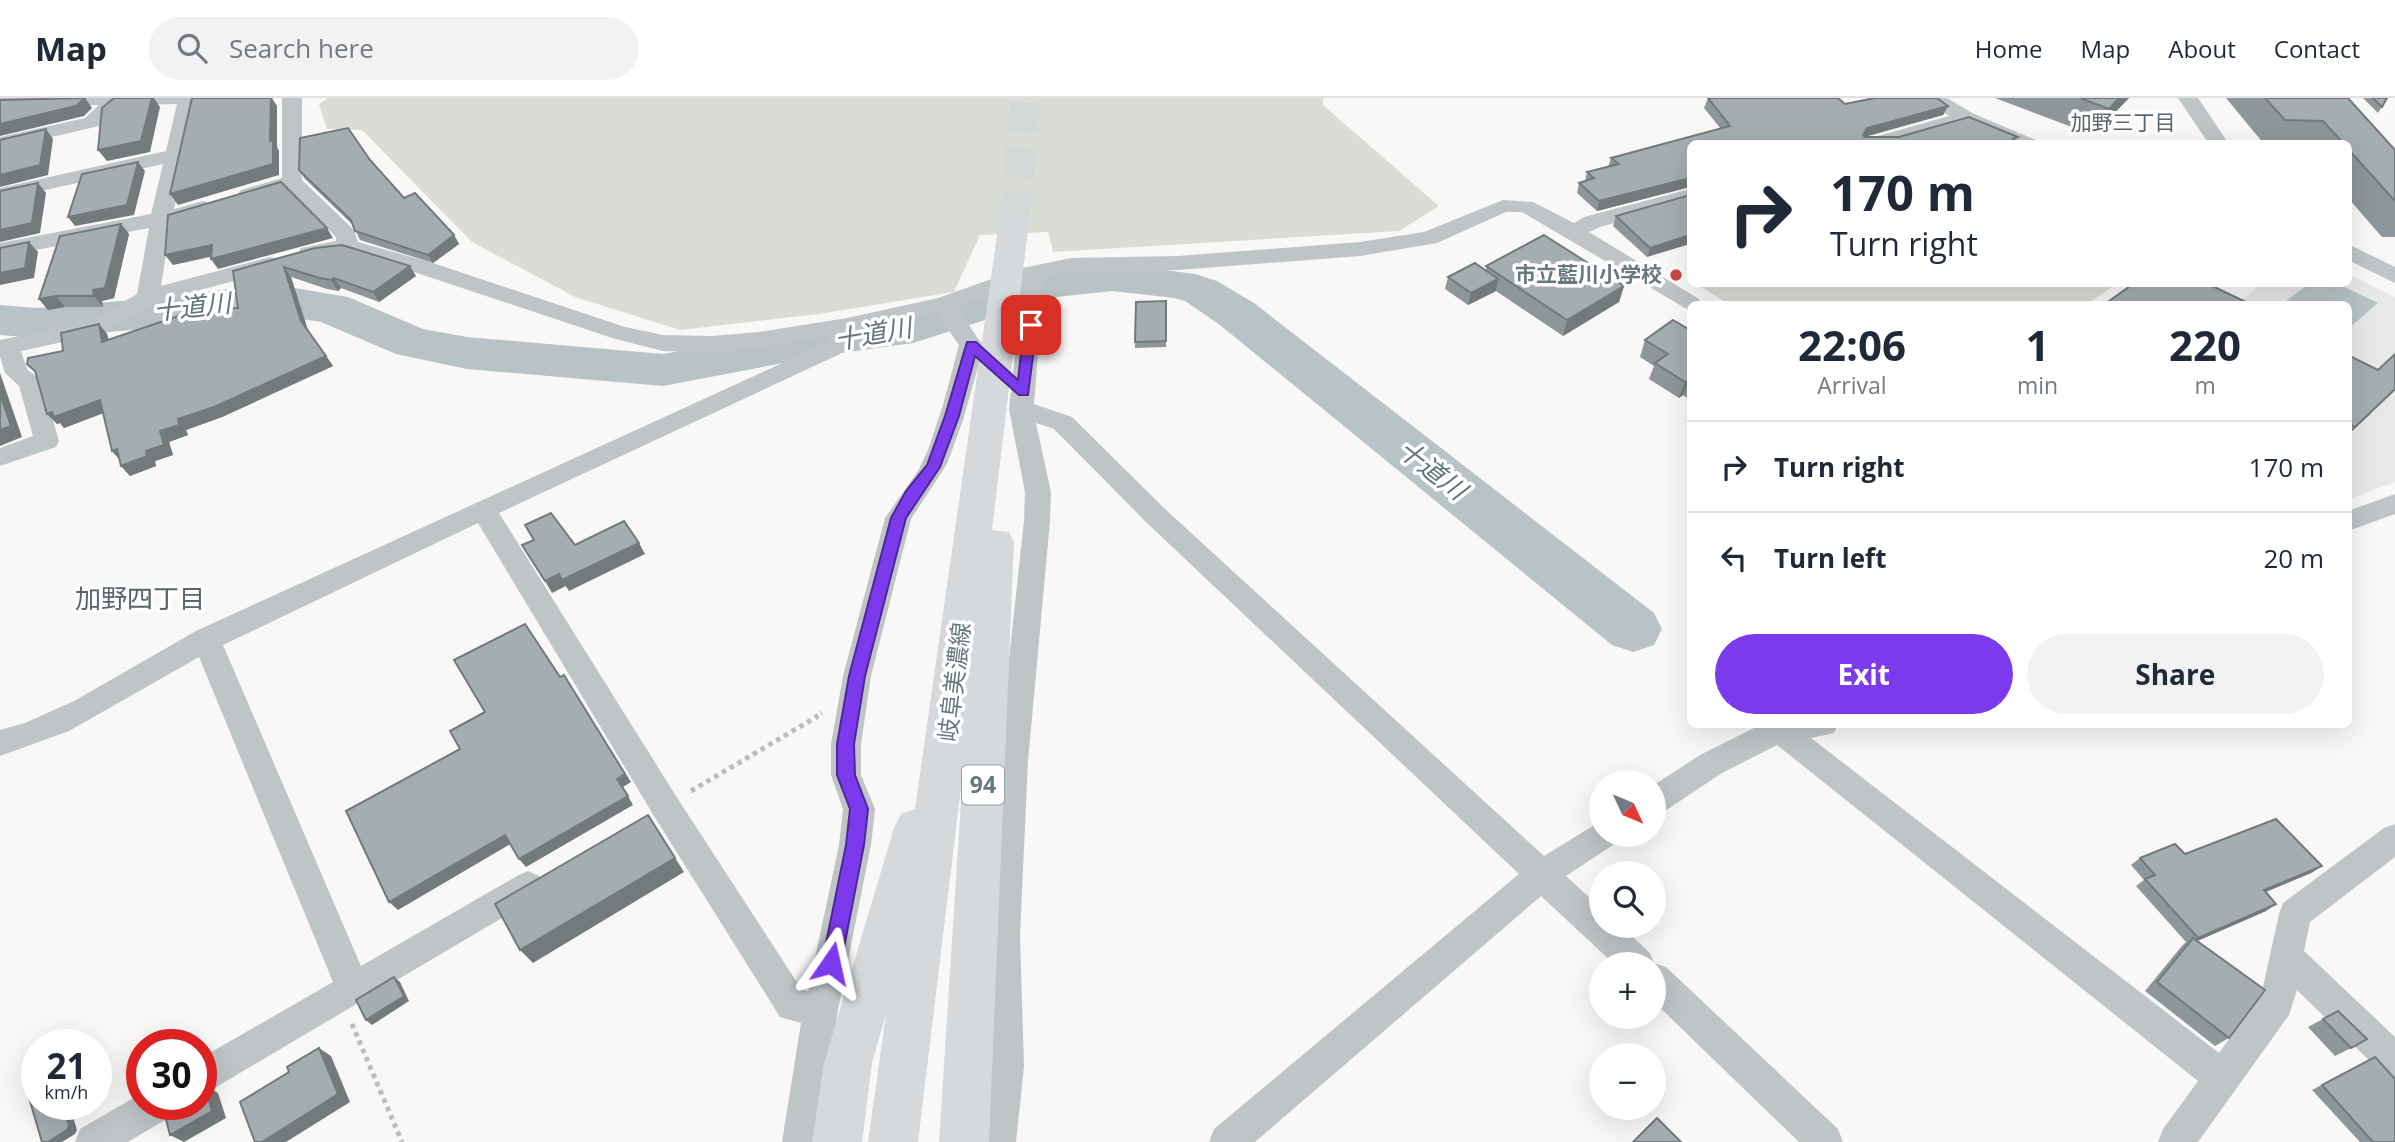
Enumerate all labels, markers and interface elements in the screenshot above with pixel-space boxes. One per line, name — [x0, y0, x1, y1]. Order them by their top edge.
search box — [149, 17, 639, 80]
text: Map — [35, 26, 107, 71]
icon: search — [173, 29, 211, 67]
text: Search here — [229, 30, 374, 66]
text: Home — [1975, 32, 2043, 65]
text: Map — [2081, 32, 2130, 65]
text: About — [2168, 32, 2236, 65]
text: Contact — [2274, 32, 2360, 65]
district label: 加野三丁目 — [2071, 108, 2176, 136]
text: 170 m — [1830, 159, 1975, 225]
icon: right — [1715, 168, 1806, 259]
text: Turn right — [1830, 222, 1978, 265]
place label: 市立藍川小学校 — [1515, 260, 1662, 288]
marker: 市立藍川小学校 — [1668, 267, 1684, 283]
water label: 十道川 — [151, 284, 236, 328]
pin — [1001, 295, 1061, 355]
icon: arrive — [1012, 306, 1050, 344]
water label: 十道川 — [831, 308, 917, 358]
text: 22:06 — [1798, 316, 1906, 373]
text: 1 — [2025, 316, 2050, 373]
text: 220 — [2169, 316, 2241, 373]
text: Arrival — [1817, 369, 1887, 401]
text: min — [2017, 369, 2058, 401]
text: m — [2194, 369, 2216, 401]
water label: 十道川 — [1391, 431, 1477, 509]
icon: right — [1715, 448, 1753, 486]
text: Turn right — [1774, 449, 1905, 485]
text: 170 m — [2249, 449, 2324, 485]
icon: left — [1715, 539, 1753, 577]
text: Turn left — [1774, 540, 1886, 576]
text: 20 m — [2263, 540, 2324, 576]
district label: 加野四丁目 — [75, 580, 205, 616]
street label: 岐阜美濃線 — [930, 620, 977, 743]
button: Exit — [1715, 634, 2013, 714]
button: Share — [2027, 634, 2324, 714]
road number: 94 — [962, 765, 1004, 804]
north arrow — [1589, 770, 1666, 847]
map controls — [1589, 770, 1666, 1120]
button: search — [1589, 861, 1666, 938]
position arrow — [794, 926, 868, 1000]
button: + — [1589, 952, 1666, 1029]
speed limit sign: 30 — [126, 1029, 217, 1120]
text: 21 — [46, 1042, 87, 1089]
button: − — [1589, 1043, 1666, 1120]
text: km/h — [45, 1080, 88, 1104]

